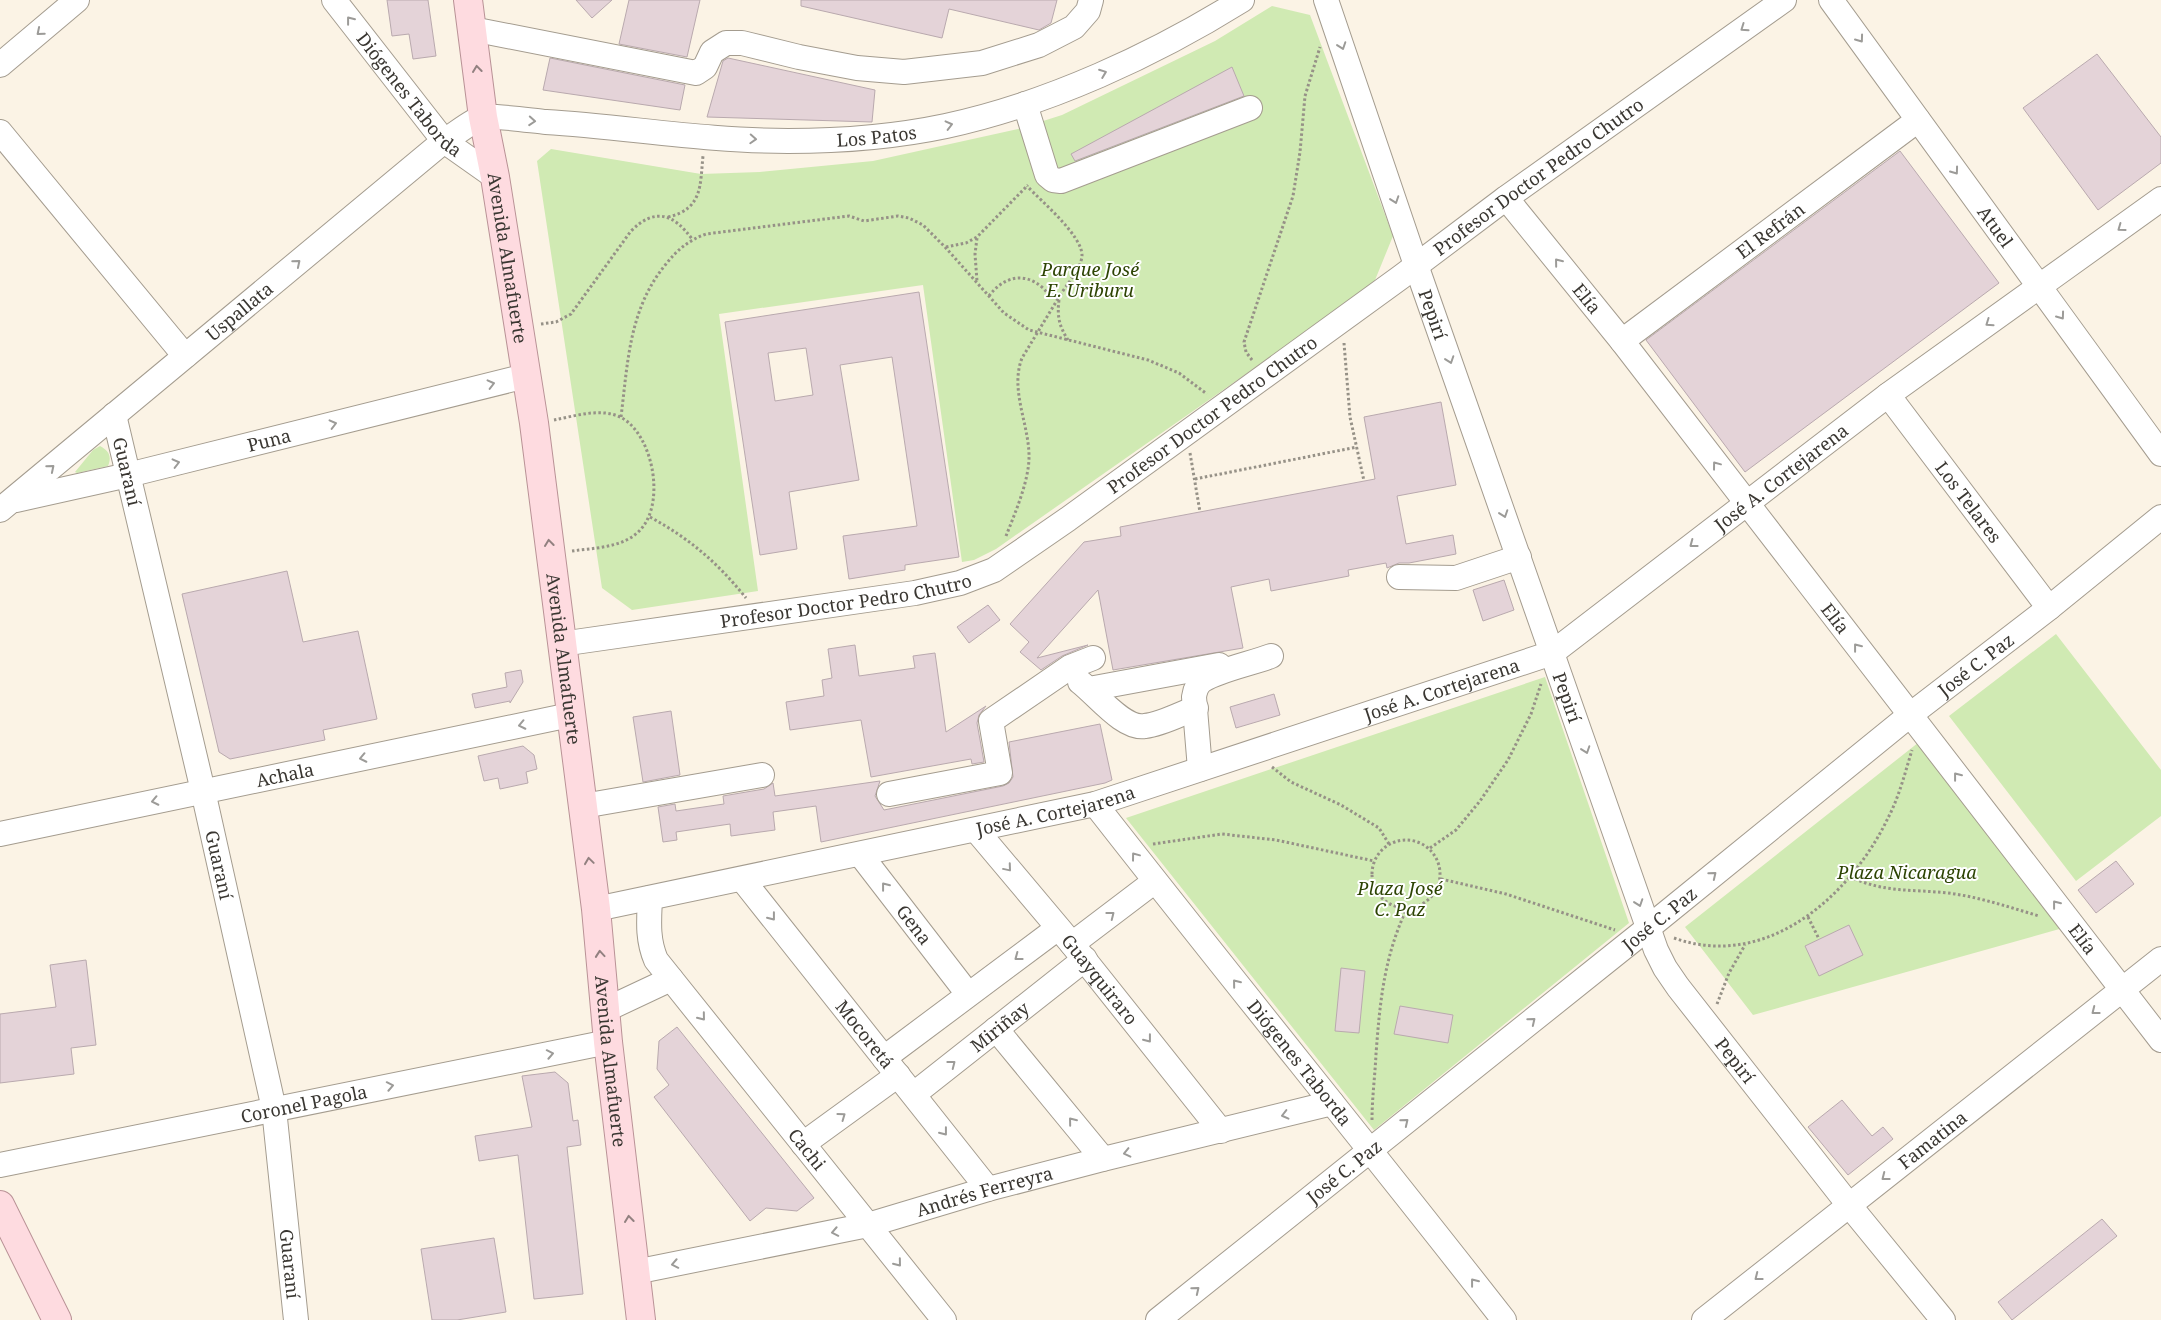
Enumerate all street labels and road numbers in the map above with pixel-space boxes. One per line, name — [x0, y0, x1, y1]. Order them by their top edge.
street label: Diógenes Taborda — [351, 27, 467, 162]
street label: Profesor Doctor Pedro Chutro — [1428, 92, 1648, 261]
street label: Los Patos — [836, 120, 918, 152]
street label: Avenida Almafuerte — [482, 171, 533, 345]
street label: El Refrán — [1731, 197, 1810, 264]
street label: Atuel — [1972, 201, 2019, 252]
street label: Uspallata — [201, 276, 278, 346]
street label: Elía — [1568, 278, 1607, 318]
street label: Pepirí — [1413, 286, 1453, 343]
street label: Profesor Doctor Pedro Chutro — [1102, 330, 1322, 499]
street label: José A. Cortejarena — [1708, 418, 1853, 537]
street label: Puna — [245, 423, 293, 457]
street label: Guaraní — [108, 435, 147, 509]
street label: Los Telares — [1930, 456, 2007, 548]
street label: Profesor Doctor Pedro Chutro — [719, 568, 975, 633]
street label: Avenida Almafuerte — [541, 572, 587, 746]
street label: Elía — [1816, 598, 1855, 638]
street label: José C. Paz — [1932, 628, 2019, 702]
street label: José A. Cortejarena — [1360, 653, 1523, 727]
street label: Pepirí — [1548, 669, 1587, 726]
street label: Achala — [254, 757, 316, 792]
street label: José A. Cortejarena — [973, 780, 1138, 841]
street label: Guaraní — [200, 828, 239, 902]
street label: José C. Paz — [1616, 881, 1702, 957]
street label: Gena — [891, 900, 937, 949]
street label: Elía — [2063, 919, 2102, 959]
street label: Guayquiraro — [1056, 929, 1144, 1030]
street label: Avenida Almafuerte — [590, 974, 632, 1148]
street label: Mocoretá — [830, 995, 900, 1073]
street label: Miriñay — [965, 995, 1035, 1057]
street label: Diógenes Taborda — [1242, 995, 1358, 1130]
street label: Pepirí — [1710, 1033, 1761, 1088]
street label: Coronel Pagola — [238, 1079, 369, 1128]
street label: Famatina — [1893, 1105, 1972, 1174]
street label: Cachi — [783, 1123, 832, 1175]
street label: José C. Paz — [1301, 1134, 1386, 1209]
street label: Andrés Ferreyra — [913, 1161, 1055, 1222]
street label: Guaraní — [275, 1228, 306, 1300]

